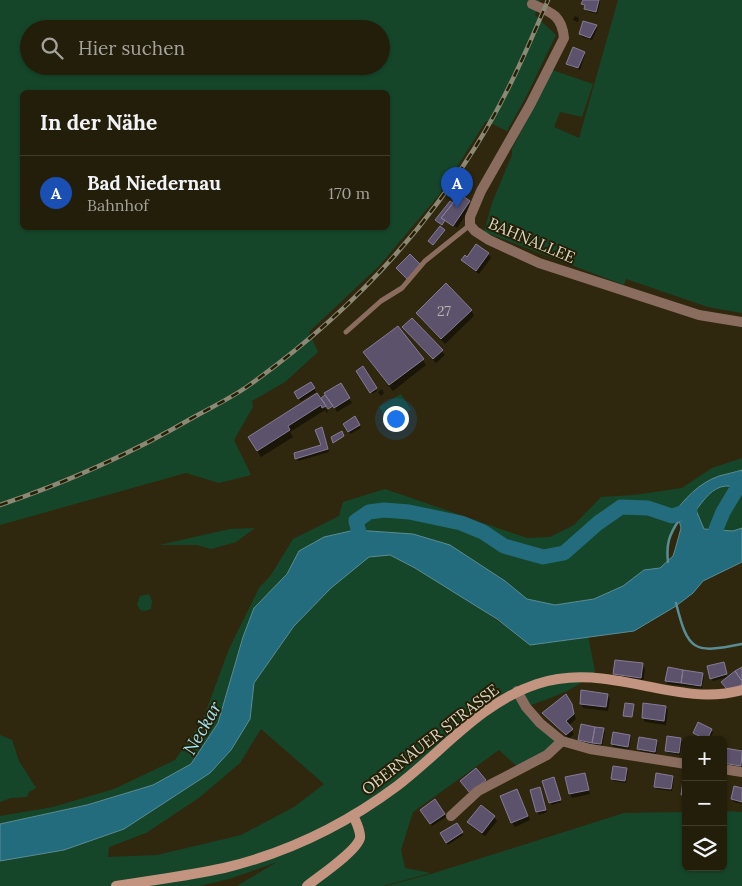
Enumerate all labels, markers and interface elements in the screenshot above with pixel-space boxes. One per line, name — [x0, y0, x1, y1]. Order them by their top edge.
search box — [20, 20, 390, 75]
icon: search — [38, 34, 66, 62]
text: Hier suchen — [78, 36, 185, 60]
text: In der Nähe — [40, 109, 157, 136]
pin: A — [441, 167, 473, 208]
text: Bad Niedernau — [87, 171, 221, 195]
text: A — [51, 183, 61, 203]
text: 170 m — [328, 183, 370, 203]
text: Bahnhof — [87, 195, 149, 215]
street label: BAHNALLEE — [485, 213, 579, 267]
house number: 27 — [437, 302, 452, 320]
your location — [383, 406, 409, 432]
street label: OBERNAUER STRASSE — [357, 679, 503, 799]
water label: Neckar — [178, 696, 227, 759]
map controls — [682, 736, 727, 871]
button: + — [682, 736, 727, 781]
button: − — [682, 781, 727, 826]
button: layers — [682, 826, 727, 871]

